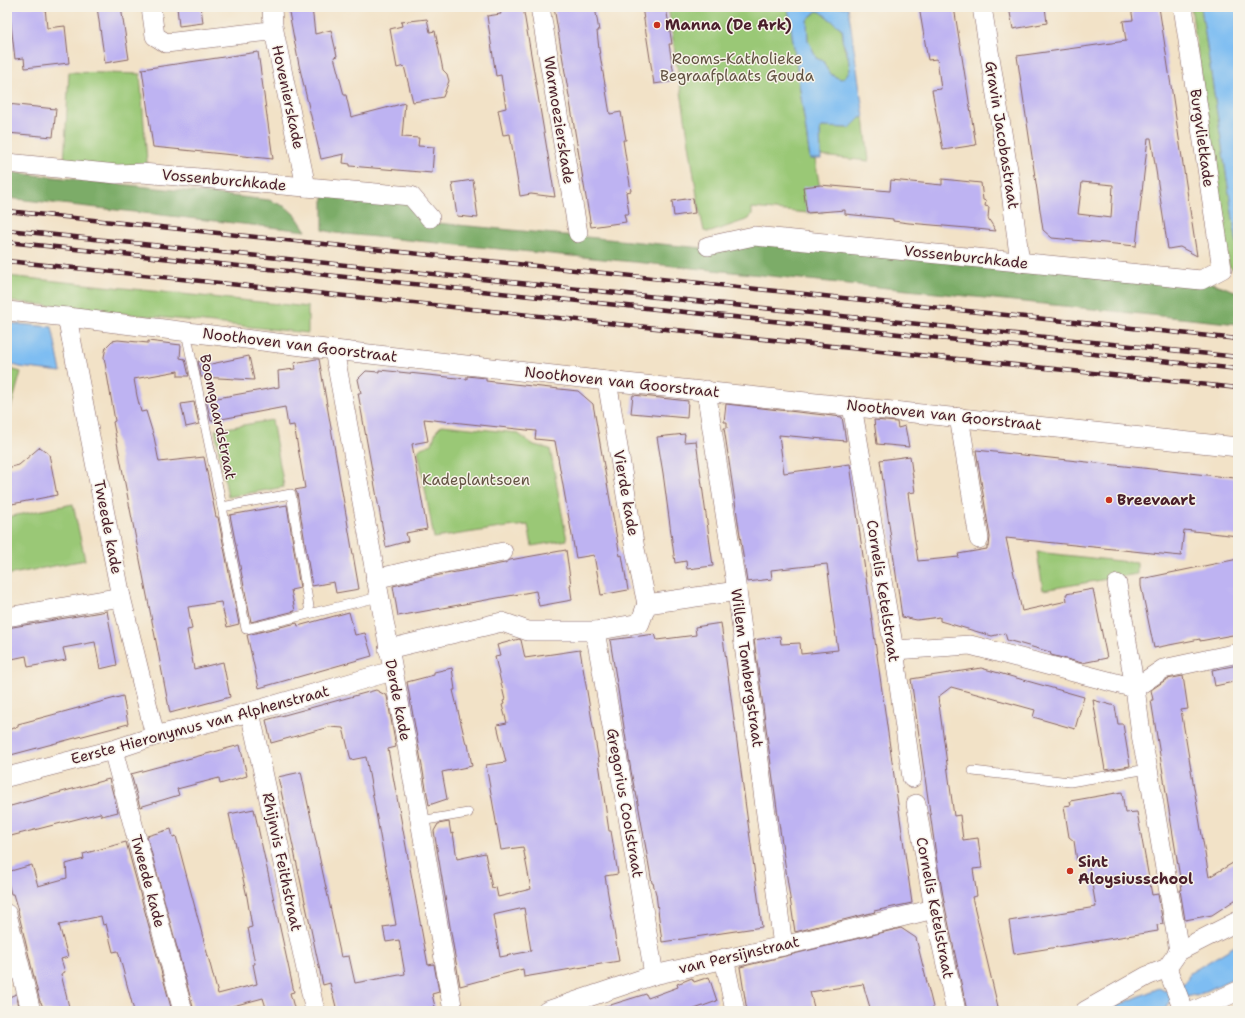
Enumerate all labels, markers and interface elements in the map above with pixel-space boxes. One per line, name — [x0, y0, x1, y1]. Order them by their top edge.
place label: Manna (De Ark) — [665, 15, 792, 35]
marker: Manna (De Ark) — [652, 20, 662, 30]
street label: Hovenierskade — [267, 43, 309, 151]
park label: Rooms-Katholieke Begraafplaats Gouda — [660, 49, 815, 86]
street label: Warmoezierskade — [539, 55, 579, 185]
street label: Gravin Jacobastraat — [980, 60, 1024, 210]
street label: Burgvlietkade — [1185, 88, 1219, 188]
street label: Vossenburchkade — [161, 165, 287, 195]
street label: Vossenburchkade — [903, 241, 1029, 273]
street label: Noothoven van Goorstraat — [202, 323, 398, 367]
street label: Boomgaardstraat — [195, 352, 241, 482]
street label: Noothoven van Goorstraat — [523, 362, 721, 402]
street label: Noothoven van Goorstraat — [845, 395, 1043, 435]
street label: Vierde kade — [609, 448, 643, 538]
park label: Kadeplantsoen — [422, 470, 530, 490]
street label: Tweede kade — [89, 478, 127, 576]
place label: Breevaart — [1117, 490, 1195, 510]
marker: Breevaart — [1104, 495, 1114, 505]
street label: Cornelis Ketelstraat — [862, 518, 904, 664]
street label: Willem Tombergstraat — [726, 587, 768, 749]
street label: Derde kade — [380, 658, 416, 742]
street label: Eerste Hieronymus van Alphenstraat — [69, 681, 331, 769]
street label: Gregorius Coolstraat — [602, 727, 648, 879]
street label: Rhijnvis Feithstraat — [258, 791, 306, 933]
street label: Tweede kade — [126, 832, 170, 930]
street label: Cornelis Ketelstraat — [911, 836, 959, 980]
place label: Sint Aloysiusschool — [1078, 852, 1193, 889]
marker: Sint Aloysiusschool — [1065, 866, 1075, 876]
street label: van Persijnstraat — [677, 931, 801, 979]

